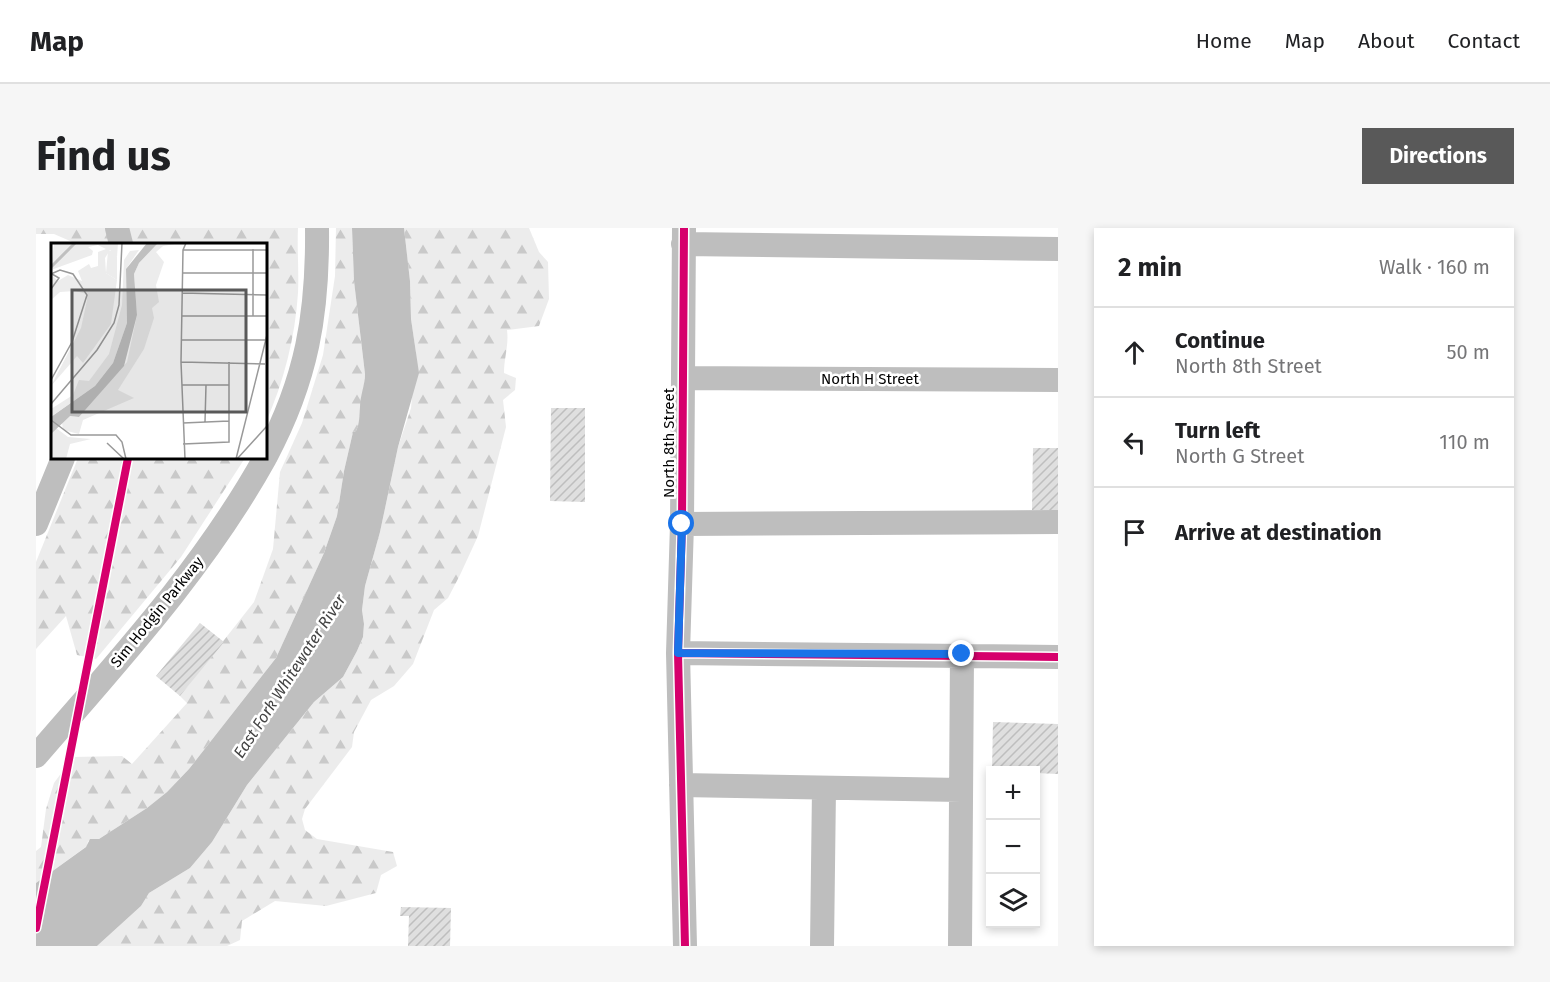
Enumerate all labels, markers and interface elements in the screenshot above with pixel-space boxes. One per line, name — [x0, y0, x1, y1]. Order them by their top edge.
text: Map — [30, 25, 84, 58]
text: Home — [1196, 28, 1252, 54]
text: Map — [1285, 28, 1325, 54]
text: About — [1358, 28, 1415, 54]
text: Contact — [1448, 28, 1520, 54]
button: Directions — [1362, 128, 1514, 184]
text: Find us — [36, 131, 171, 181]
inset map — [51, 243, 267, 459]
text: 2 min — [1118, 252, 1182, 283]
text: Walk · 160 m — [1379, 255, 1490, 279]
text: Continue — [1175, 327, 1265, 354]
icon: ahead — [1118, 336, 1151, 369]
text: 50 m — [1446, 340, 1490, 364]
text: North 8th Street — [1175, 354, 1322, 378]
street label: North H Street — [821, 370, 920, 388]
street label: North 8th Street — [660, 387, 678, 498]
text: Turn left — [1175, 417, 1260, 444]
icon: left — [1118, 426, 1151, 459]
text: 110 m — [1439, 430, 1490, 454]
text: North G Street — [1175, 444, 1304, 468]
route start — [668, 510, 694, 536]
icon: arrive — [1118, 516, 1151, 549]
text: Arrive at destination — [1175, 519, 1382, 546]
street label: Sim Hodgin Parkway — [107, 552, 208, 671]
water label: East Fork Whitewater River — [229, 590, 350, 761]
route end — [948, 640, 974, 666]
map controls — [986, 766, 1040, 928]
button: + — [986, 766, 1040, 820]
button: − — [986, 820, 1040, 874]
button: layers — [986, 874, 1040, 928]

